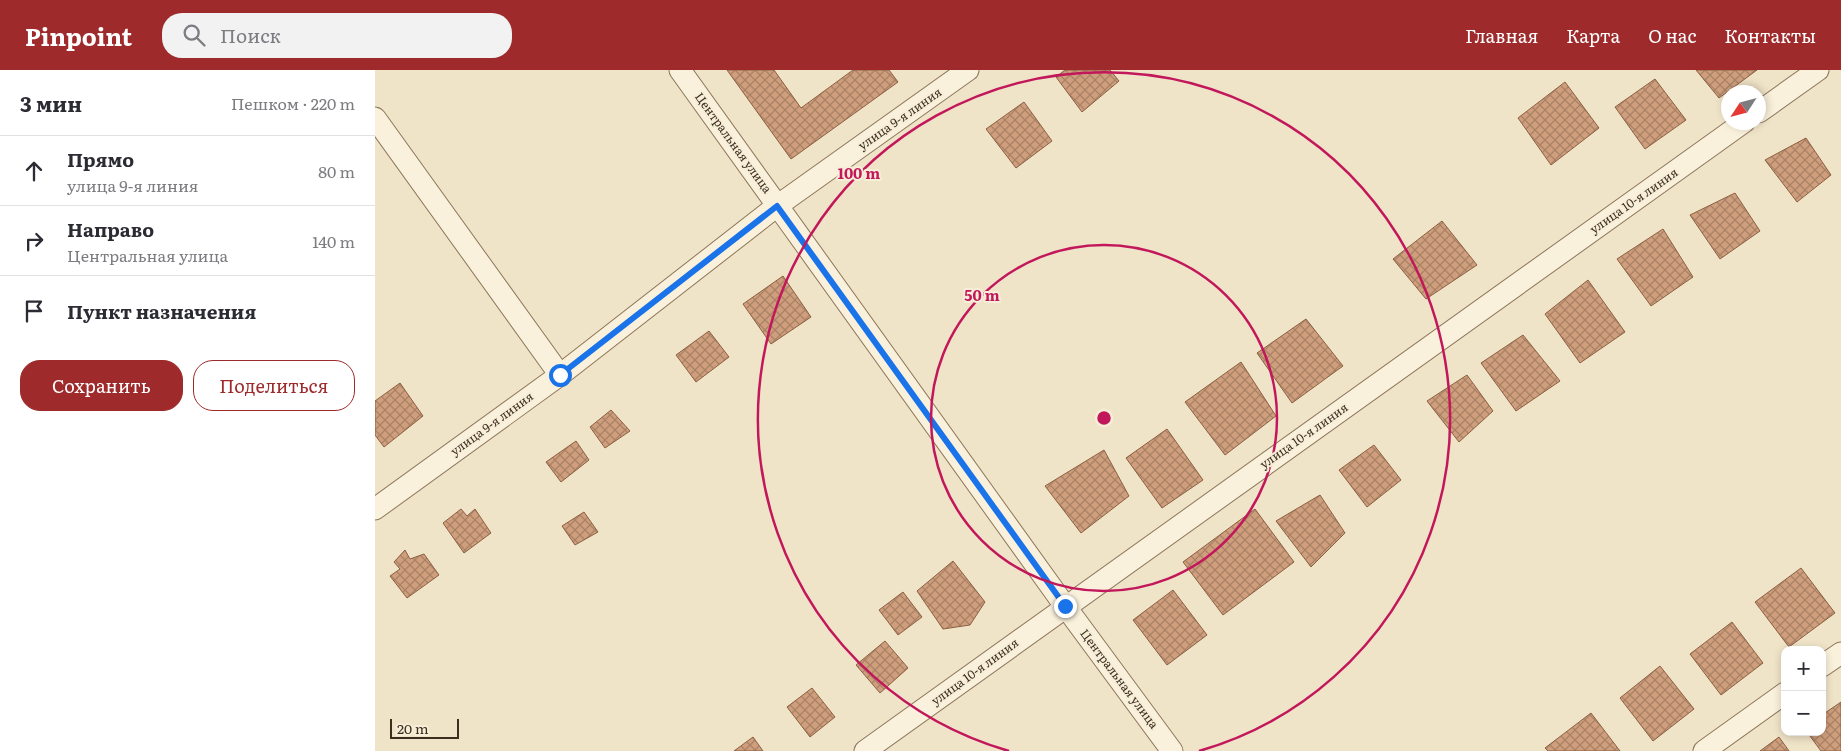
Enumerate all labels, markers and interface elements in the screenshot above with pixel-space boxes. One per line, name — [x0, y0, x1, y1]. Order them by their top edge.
search box — [162, 13, 512, 58]
text: Pinpoint — [25, 18, 132, 53]
icon: search — [180, 21, 208, 49]
text: Поиск — [220, 21, 281, 49]
text: Главная — [1465, 22, 1538, 49]
text: Карта — [1566, 22, 1620, 49]
text: О нас — [1648, 22, 1696, 49]
text: Контакты — [1724, 22, 1816, 49]
street label: улица 9-я линия — [854, 83, 945, 154]
north arrow — [1721, 85, 1766, 130]
text: 3 мин — [20, 87, 82, 118]
street label: Центральная улица — [691, 88, 777, 197]
text: Пешком · 220 m — [231, 91, 355, 115]
text: Прямо — [67, 145, 134, 173]
icon: ahead — [20, 157, 48, 185]
text: 80 m — [318, 159, 355, 183]
text: 100 m — [838, 161, 880, 184]
street label: улица 10-я линия — [1586, 163, 1681, 237]
text: улица 9-я линия — [67, 173, 198, 197]
text: Направо — [67, 215, 154, 243]
icon: right — [20, 227, 48, 255]
text: 140 m — [312, 229, 355, 253]
text: Центральная улица — [67, 243, 228, 267]
text: 50 m — [964, 283, 1000, 306]
icon: arrive — [20, 297, 48, 325]
text: Пункт назначения — [67, 297, 256, 325]
button: Сохранить — [20, 360, 183, 411]
button: Поделиться — [193, 360, 355, 411]
route start — [549, 364, 572, 387]
street label: улица 9-я линия — [446, 387, 537, 459]
street label: улица 10-я линия — [1256, 398, 1351, 472]
centre of rings — [1095, 409, 1113, 427]
route end — [1054, 595, 1077, 618]
street label: Центральная улица — [1076, 625, 1164, 732]
street label: улица 10-я линия — [927, 633, 1022, 709]
map controls — [1781, 646, 1826, 736]
button: + — [1781, 646, 1826, 691]
button: − — [1781, 691, 1826, 736]
scale bar — [390, 716, 459, 739]
text: 20 m — [397, 718, 429, 738]

